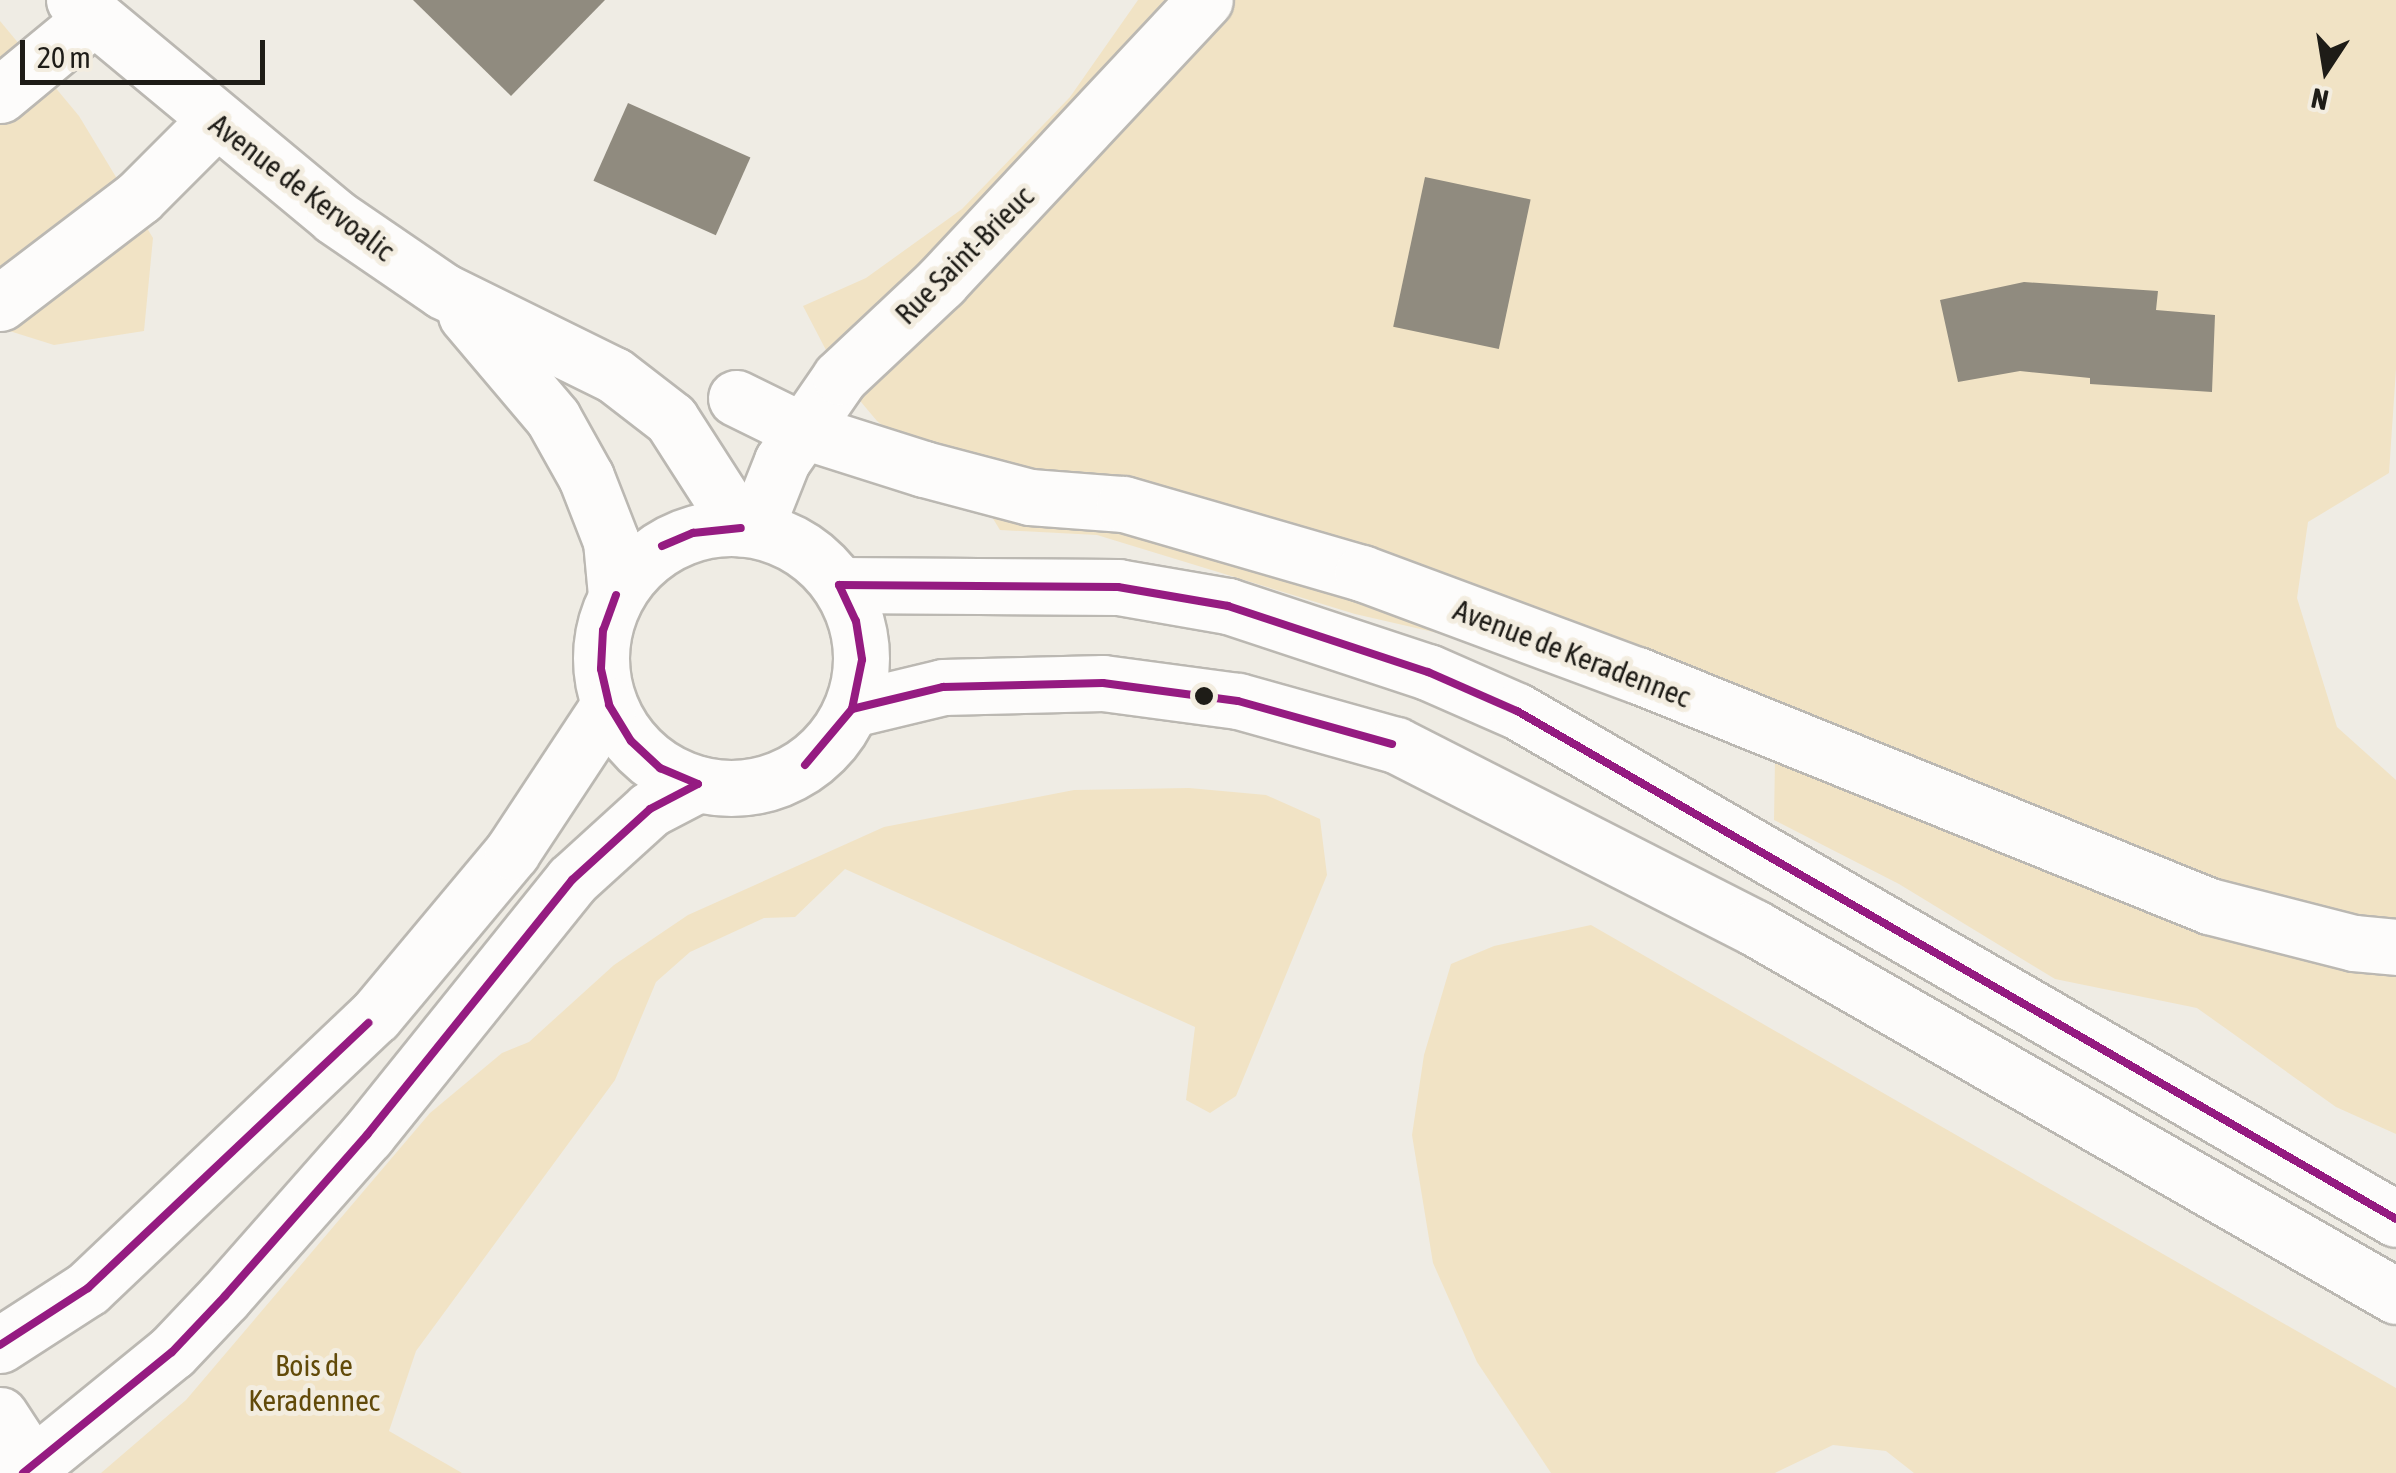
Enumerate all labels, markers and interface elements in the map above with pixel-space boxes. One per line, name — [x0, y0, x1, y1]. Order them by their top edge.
scale bar — [25, 20, 270, 82]
north arrow — [2276, 20, 2376, 120]
text: 20 m — [37, 40, 91, 74]
text: N — [2308, 82, 2331, 117]
street label: Avenue de Kervoalic — [203, 106, 401, 268]
street label: Rue Saint-Brieuc — [887, 178, 1041, 332]
street label: Avenue de Keradennec — [1449, 591, 1695, 715]
unlabelled marker — [1194, 686, 1214, 706]
park label: Bois de Keradennec — [248, 1347, 380, 1418]

